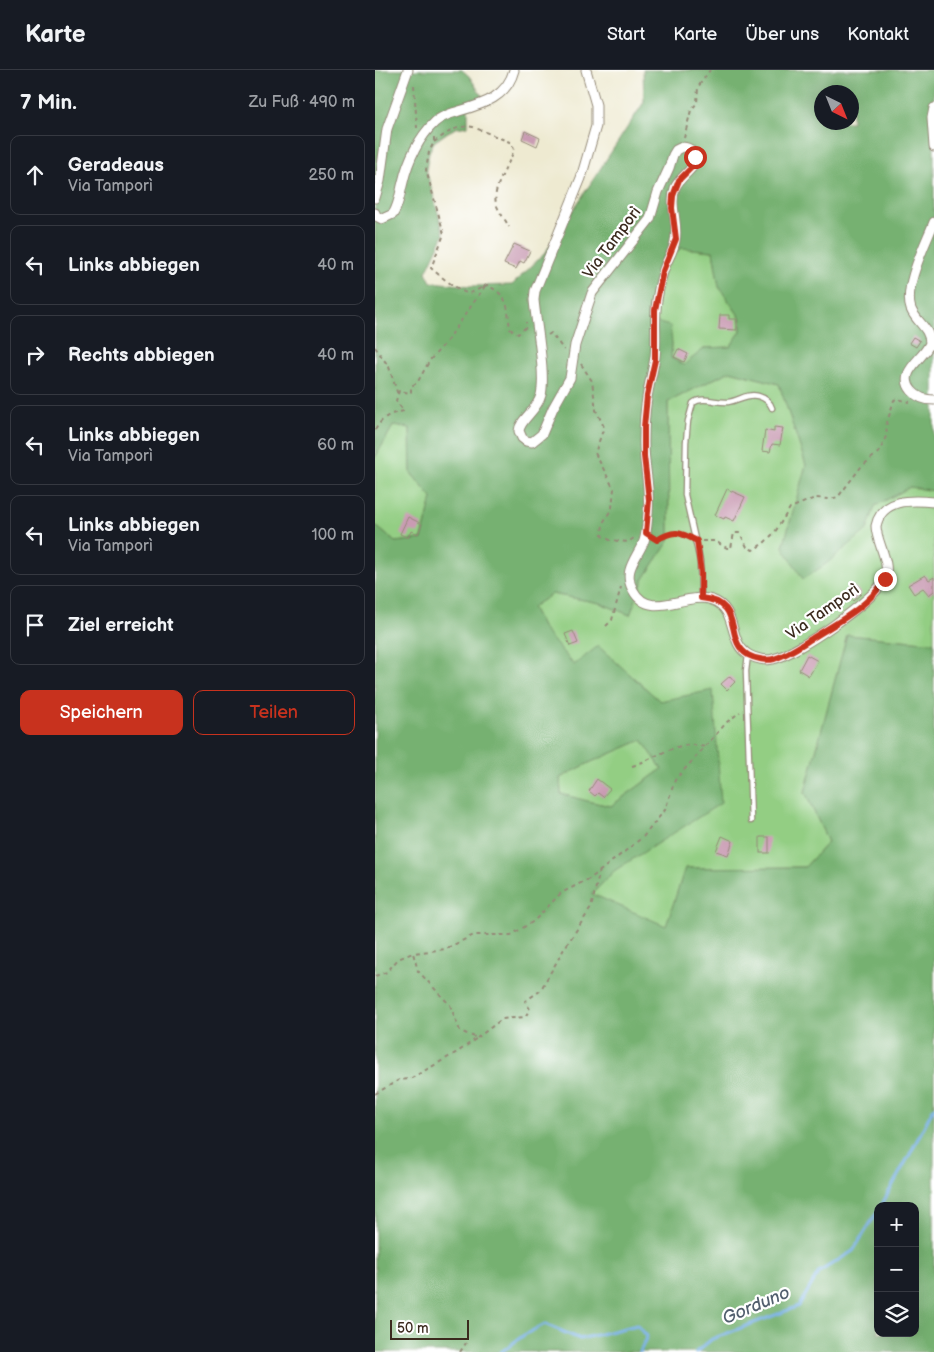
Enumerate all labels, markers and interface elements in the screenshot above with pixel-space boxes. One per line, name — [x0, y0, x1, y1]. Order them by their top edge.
text: Karte — [25, 20, 86, 49]
text: Start — [607, 24, 645, 45]
text: Karte — [673, 24, 717, 45]
text: Über uns — [745, 24, 819, 45]
text: Kontakt — [847, 24, 909, 45]
north arrow — [814, 85, 859, 130]
text: 7 Min. — [20, 90, 77, 115]
text: Zu Fuß · 490 m — [249, 93, 355, 112]
route start — [684, 146, 707, 169]
text: Geradeaus — [68, 154, 164, 177]
icon: ahead — [21, 161, 49, 189]
text: 250 m — [308, 166, 354, 185]
text: Via Tamporì — [68, 177, 153, 196]
street label: Via Tamporì — [579, 203, 645, 282]
icon: left — [21, 251, 49, 279]
text: Links abbiegen — [68, 254, 200, 277]
text: 40 m — [317, 256, 354, 275]
icon: right — [21, 341, 49, 369]
text: Rechts abbiegen — [68, 344, 215, 367]
text: 40 m — [317, 346, 354, 365]
text: Links abbiegen — [68, 424, 200, 447]
icon: left — [21, 431, 49, 459]
text: 60 m — [317, 436, 354, 455]
text: Via Tamporì — [68, 447, 153, 466]
text: Links abbiegen — [68, 514, 200, 537]
icon: left — [21, 521, 49, 549]
text: 100 m — [311, 526, 354, 545]
text: Via Tamporì — [68, 537, 153, 556]
route end — [874, 568, 897, 591]
street label: Via Tamporì — [783, 580, 863, 644]
icon: arrive — [21, 611, 49, 639]
text: Ziel erreicht — [68, 614, 174, 637]
button: Speichern — [20, 690, 183, 735]
button: Teilen — [193, 690, 355, 735]
map controls — [874, 1202, 919, 1337]
button: + — [874, 1202, 919, 1247]
button: − — [874, 1247, 919, 1292]
water label: Gorduno — [719, 1282, 793, 1329]
button: layers — [874, 1292, 919, 1337]
scale bar — [390, 1317, 469, 1340]
text: 50 m — [397, 1320, 429, 1337]

